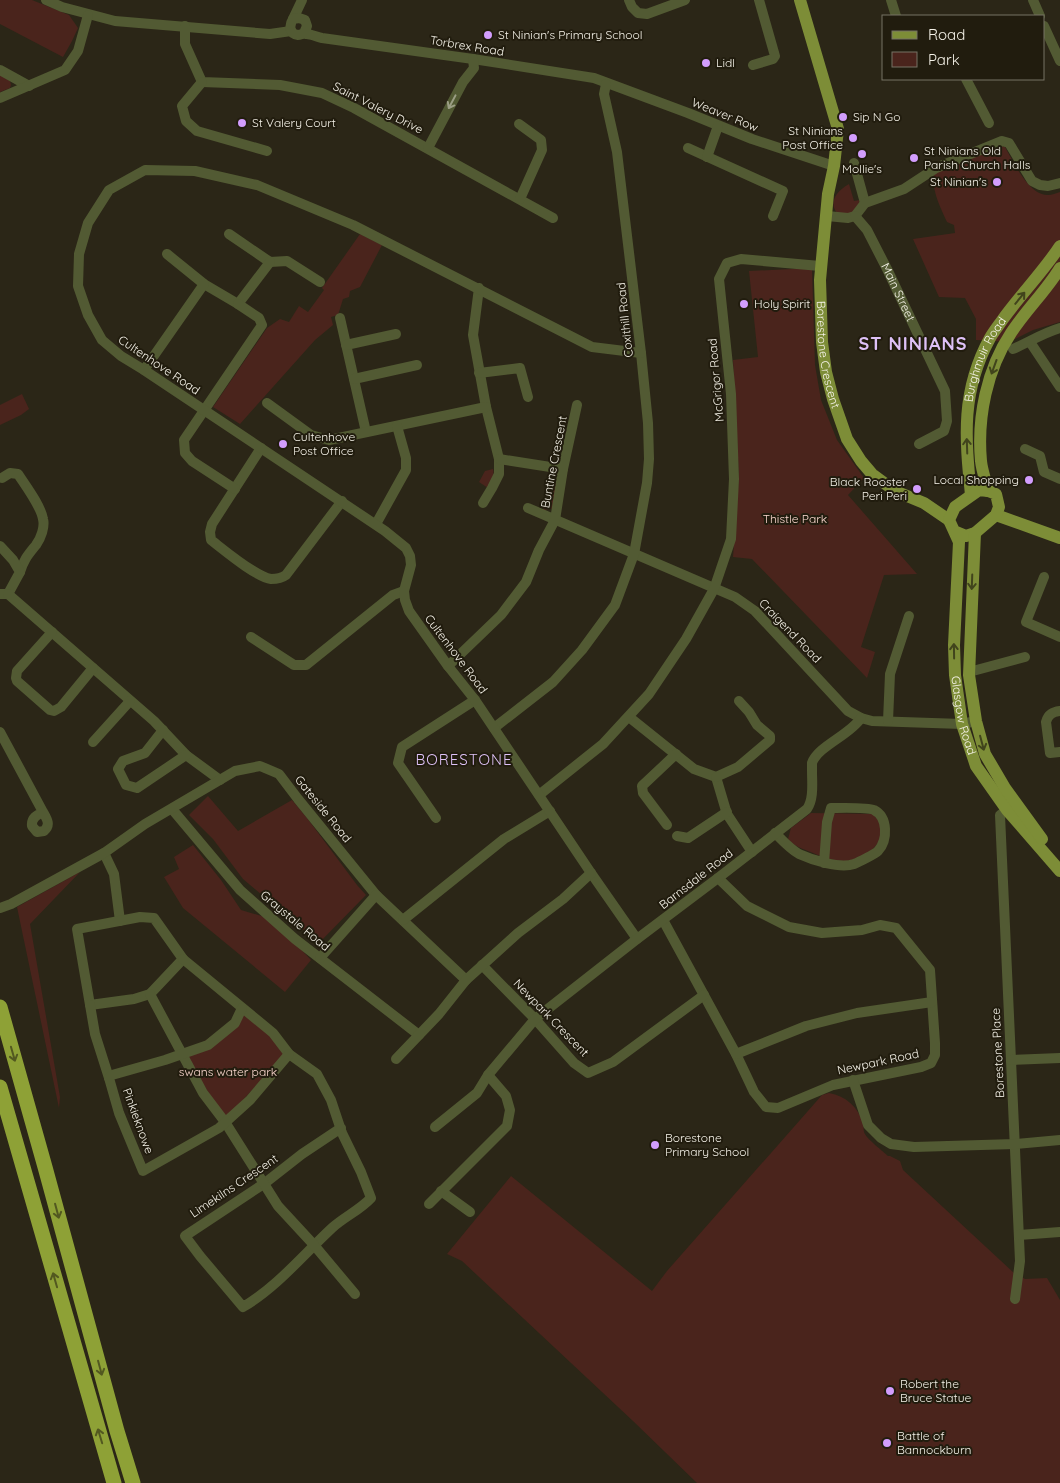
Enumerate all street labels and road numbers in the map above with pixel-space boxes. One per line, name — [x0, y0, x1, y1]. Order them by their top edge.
street label: Torbrex Road — [429, 32, 505, 59]
street label: Saint Valery Drive — [331, 78, 426, 137]
street label: Weaver Row — [690, 94, 761, 135]
street label: Main Street — [878, 260, 919, 324]
street label: Coxithill Road — [613, 282, 636, 358]
street label: Borestone Crescent — [814, 301, 844, 410]
street label: Burghmuir Road — [961, 314, 1009, 403]
street label: Cultenhove Road — [116, 332, 203, 397]
street label: McGrigor Road — [704, 338, 727, 422]
street label: Buntine Crescent — [537, 414, 570, 509]
street label: Craigend Road — [756, 595, 825, 666]
street label: Cultenhove Road — [422, 611, 491, 696]
street label: Glasgow Road — [948, 675, 980, 757]
street label: Gateside Road — [292, 772, 355, 845]
street label: Barnsdale Road — [656, 845, 735, 912]
street label: Graystale Road — [257, 887, 333, 954]
street label: Newpark Crescent — [511, 976, 592, 1060]
street label: Borestone Place — [988, 1007, 1007, 1098]
street label: Newpark Road — [836, 1046, 920, 1077]
street label: Pinkieknowe — [120, 1086, 157, 1156]
street label: Limekilns Crescent — [187, 1151, 281, 1221]

